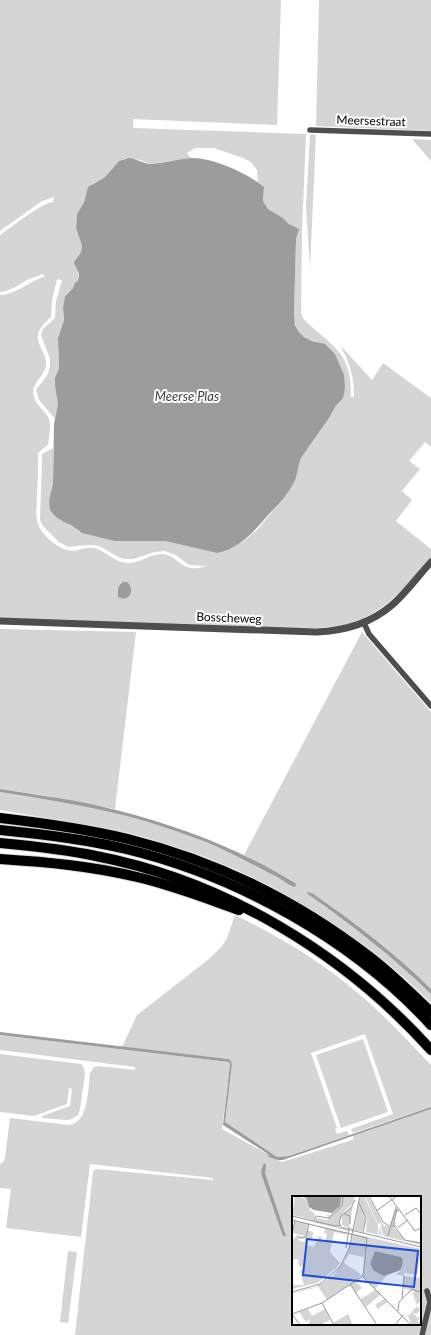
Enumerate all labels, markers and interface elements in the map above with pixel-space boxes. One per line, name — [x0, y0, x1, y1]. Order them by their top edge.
street label: Meersestraat — [336, 112, 407, 129]
water label: Meerse Plas — [155, 388, 219, 404]
street label: Bosscheweg — [196, 609, 262, 626]
inset map — [292, 1196, 421, 1325]

